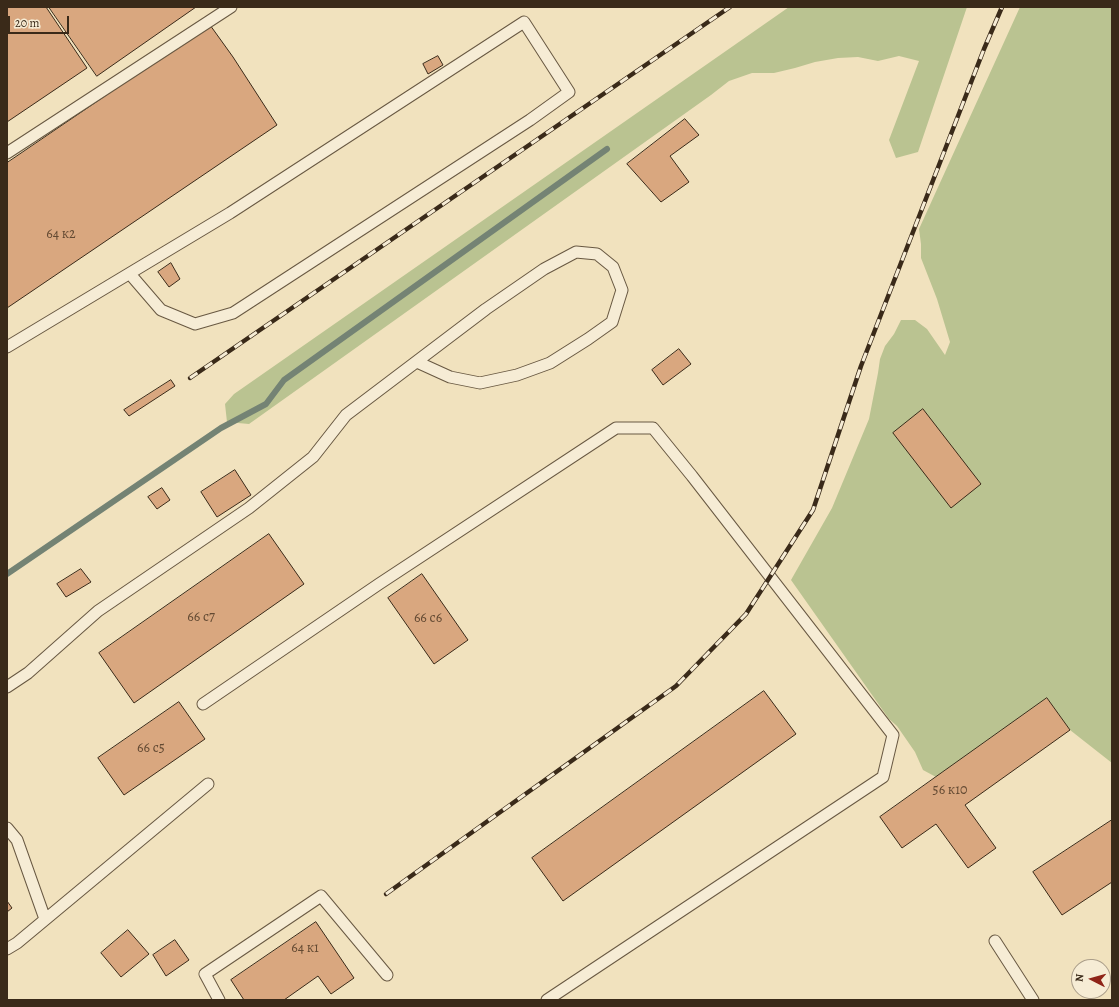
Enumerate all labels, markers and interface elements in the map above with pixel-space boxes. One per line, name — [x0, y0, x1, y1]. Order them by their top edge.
scale bar — [10, 8, 71, 34]
text: 20 m — [15, 15, 39, 31]
house number: 64 к2 — [46, 227, 76, 243]
house number: 66 с7 — [187, 610, 215, 626]
house number: 66 с6 — [414, 611, 442, 627]
house number: 66 с5 — [137, 741, 165, 757]
house number: 56 к10 — [933, 783, 967, 799]
house number: 64 к1 — [291, 941, 319, 957]
north arrow — [1071, 959, 1111, 999]
text: N — [1072, 973, 1087, 983]

